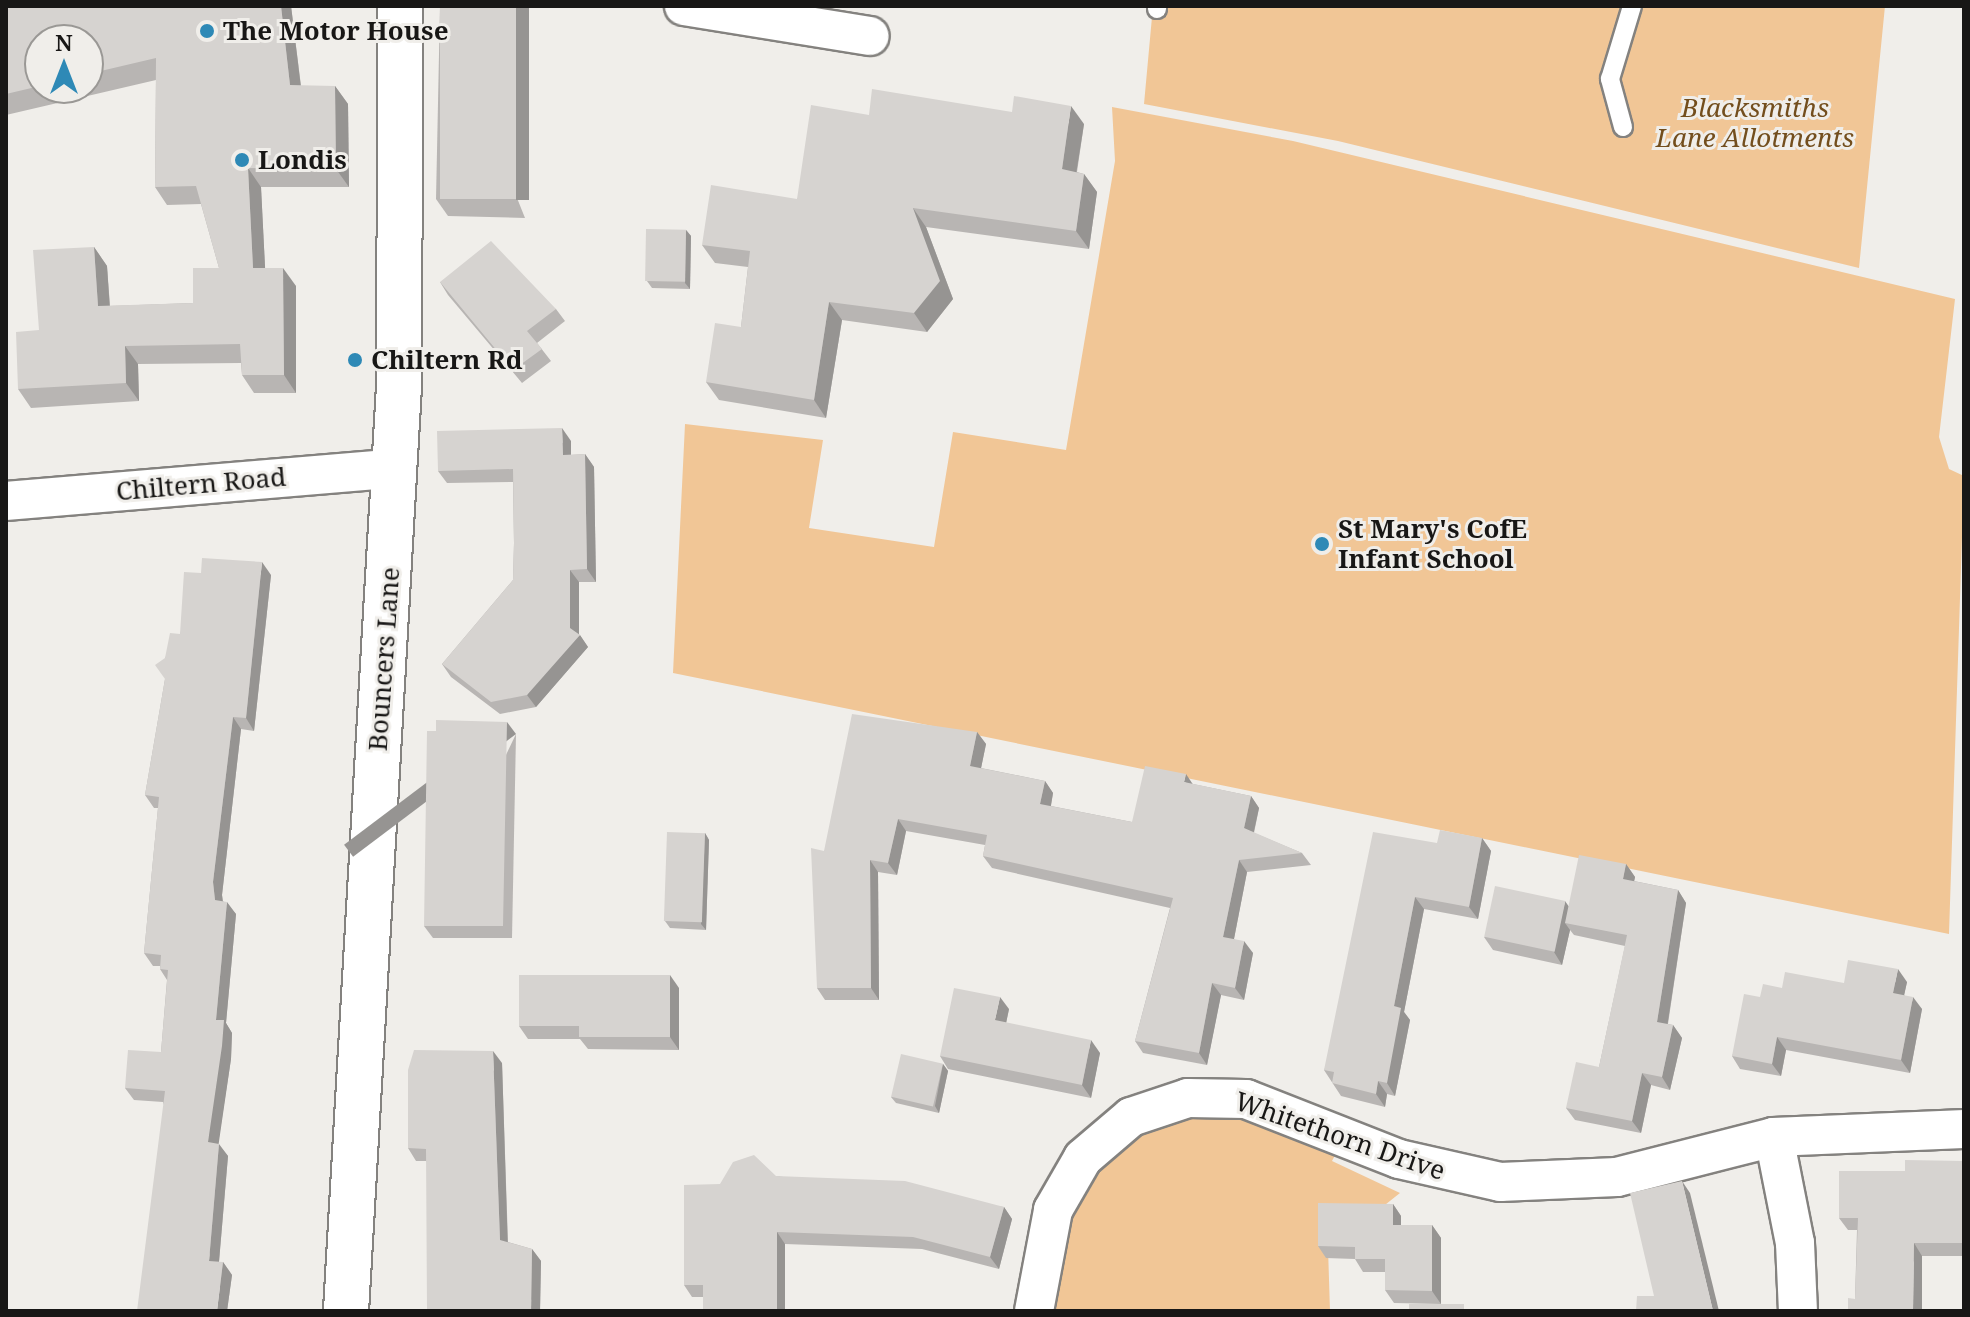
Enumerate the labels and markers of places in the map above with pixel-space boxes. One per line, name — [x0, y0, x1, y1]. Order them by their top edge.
place label: The Motor House — [223, 15, 448, 47]
marker: The Motor House — [198, 22, 216, 40]
place label: Londis — [258, 144, 347, 176]
marker: Londis — [233, 151, 251, 169]
place label: Chiltern Rd — [371, 344, 523, 376]
marker: Chiltern Rd — [346, 351, 364, 369]
place label: St Mary's CofE Infant School — [1338, 513, 1527, 574]
marker: St Mary's CofE Infant School — [1313, 535, 1331, 553]

